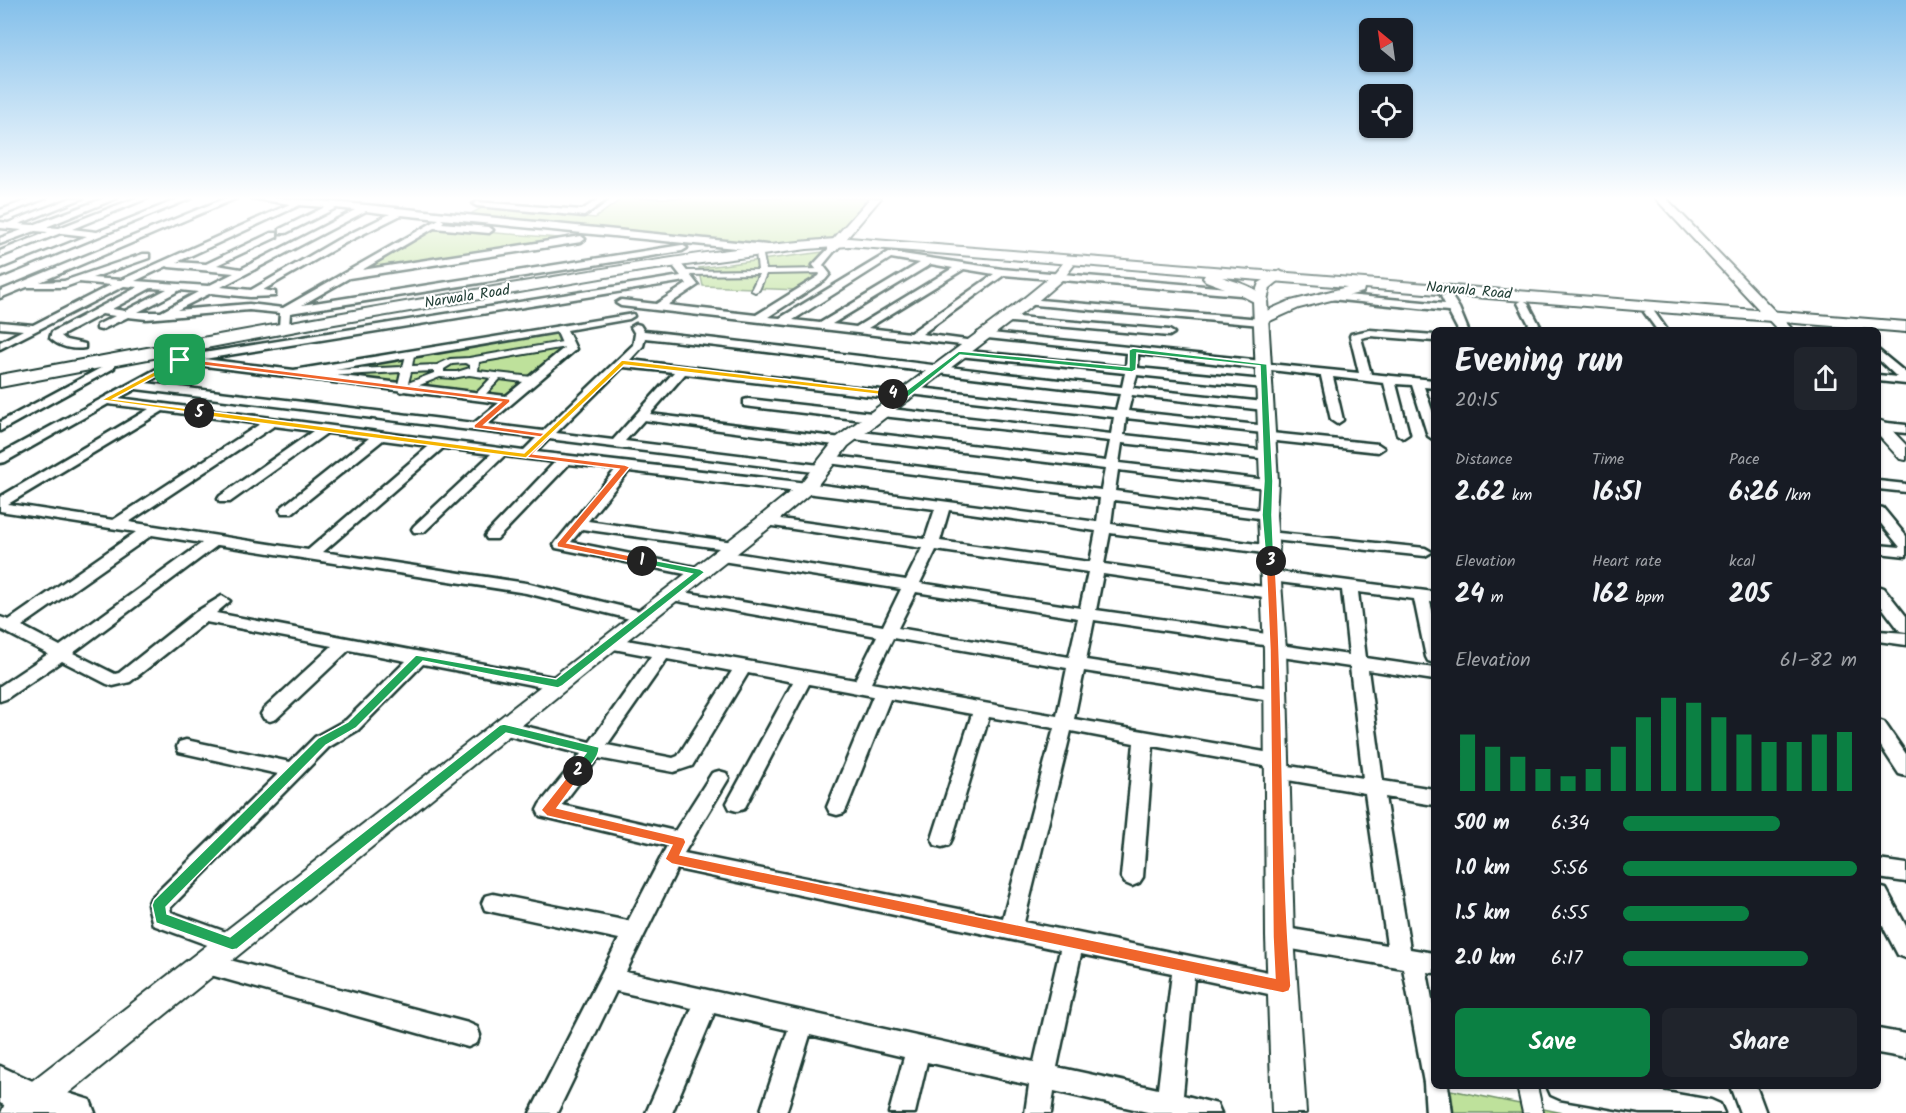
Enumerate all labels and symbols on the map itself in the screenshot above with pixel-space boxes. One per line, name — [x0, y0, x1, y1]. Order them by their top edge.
north arrow — [1359, 18, 1413, 72]
street label: Narwala Road — [1425, 275, 1513, 307]
street label: Narwala Road — [423, 278, 512, 316]
pin — [154, 334, 205, 385]
pin: 4 — [878, 379, 908, 409]
pin: 5 — [184, 398, 214, 428]
pin: 1 — [627, 546, 657, 576]
pin: 3 — [1256, 546, 1286, 576]
pin: 2 — [563, 756, 593, 786]

